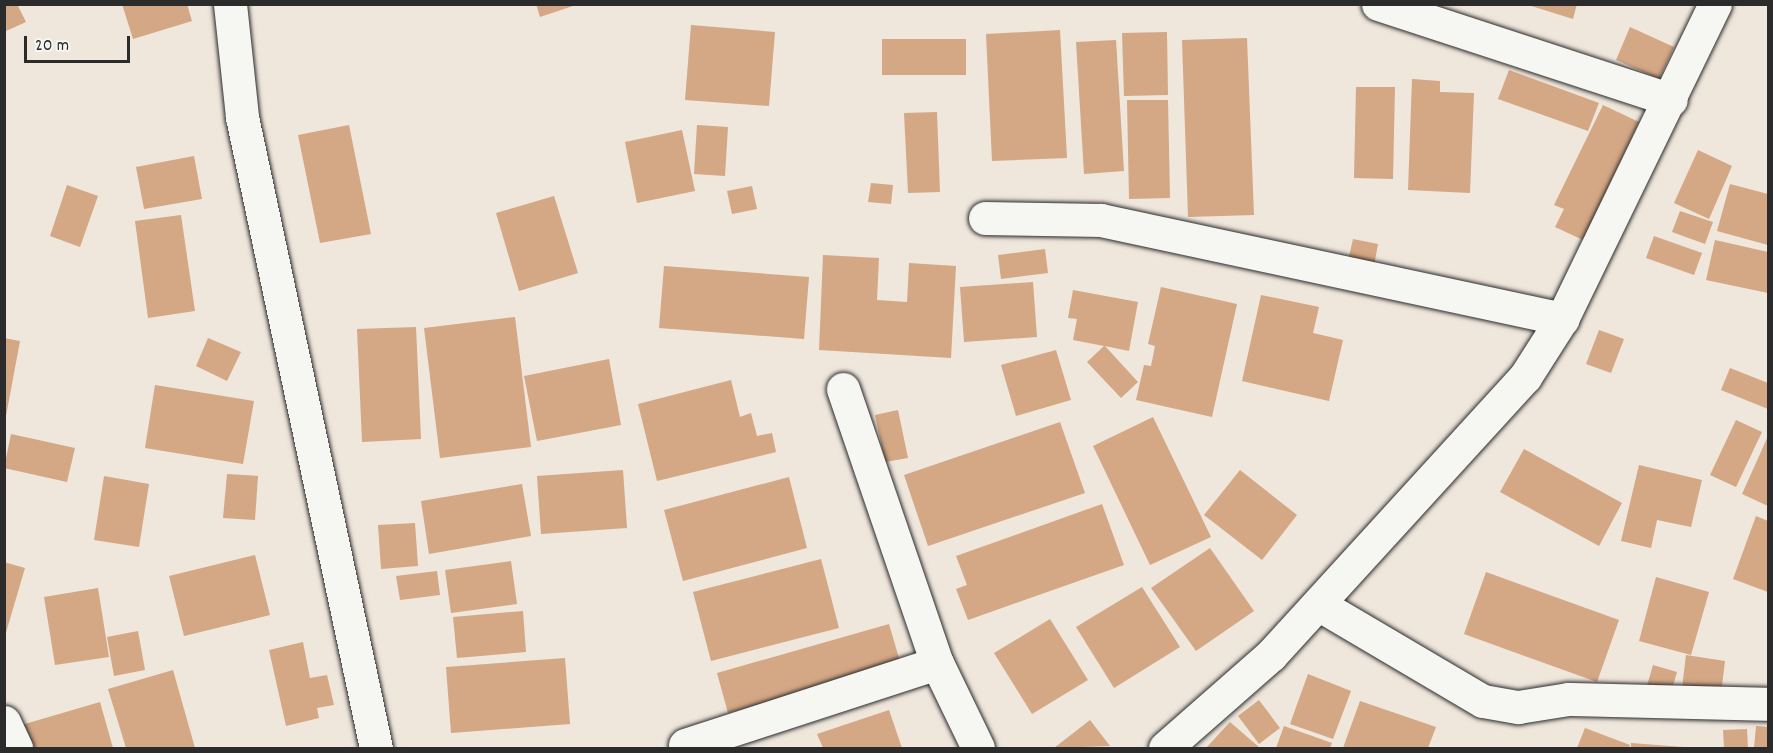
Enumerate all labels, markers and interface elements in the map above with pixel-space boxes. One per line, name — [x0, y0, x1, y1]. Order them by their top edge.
scale bar — [27, 24, 134, 62]
text: 20 m — [35, 34, 69, 59]

